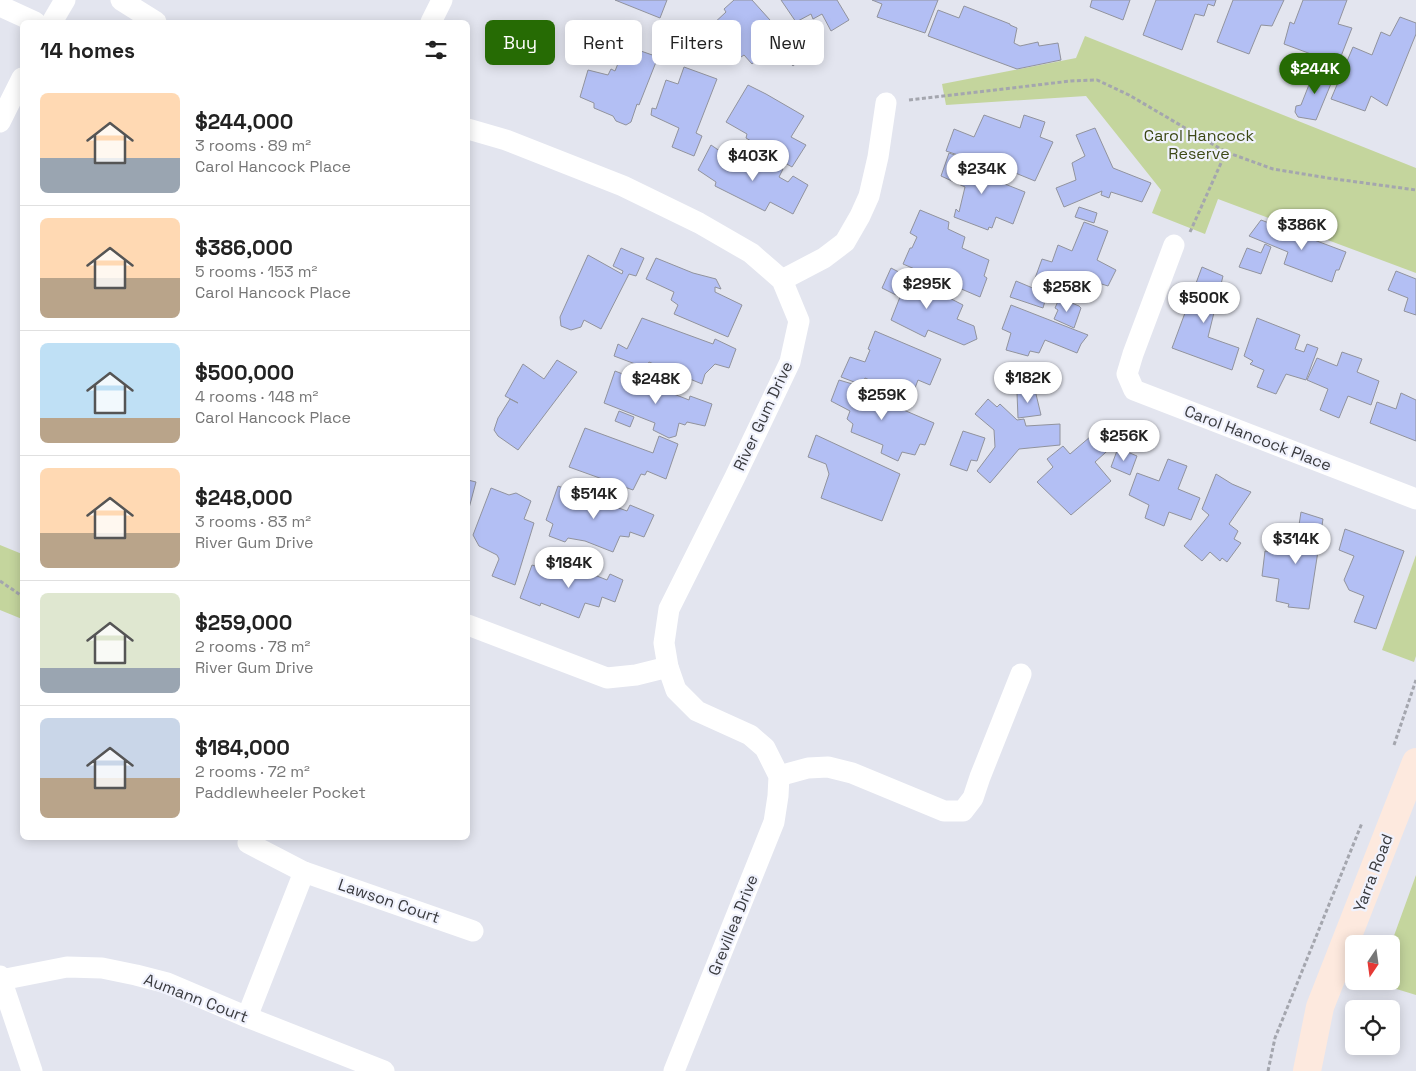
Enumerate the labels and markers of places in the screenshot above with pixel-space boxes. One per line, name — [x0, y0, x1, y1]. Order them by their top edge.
pin: $244K — [1280, 52, 1350, 95]
pin: $403K — [718, 140, 788, 182]
pin: $234K — [947, 152, 1017, 195]
pin: $386K — [1267, 208, 1337, 251]
pin: $295K — [892, 268, 962, 310]
pin: $258K — [1032, 270, 1102, 313]
pin: $500K — [1169, 282, 1239, 324]
pin: $248K — [621, 362, 691, 405]
pin: $182K — [993, 362, 1063, 404]
pin: $259K — [847, 378, 917, 421]
pin: $256K — [1089, 420, 1159, 462]
pin: $514K — [559, 478, 629, 520]
pin: $314K — [1261, 522, 1331, 565]
pin: $184K — [534, 546, 604, 589]

